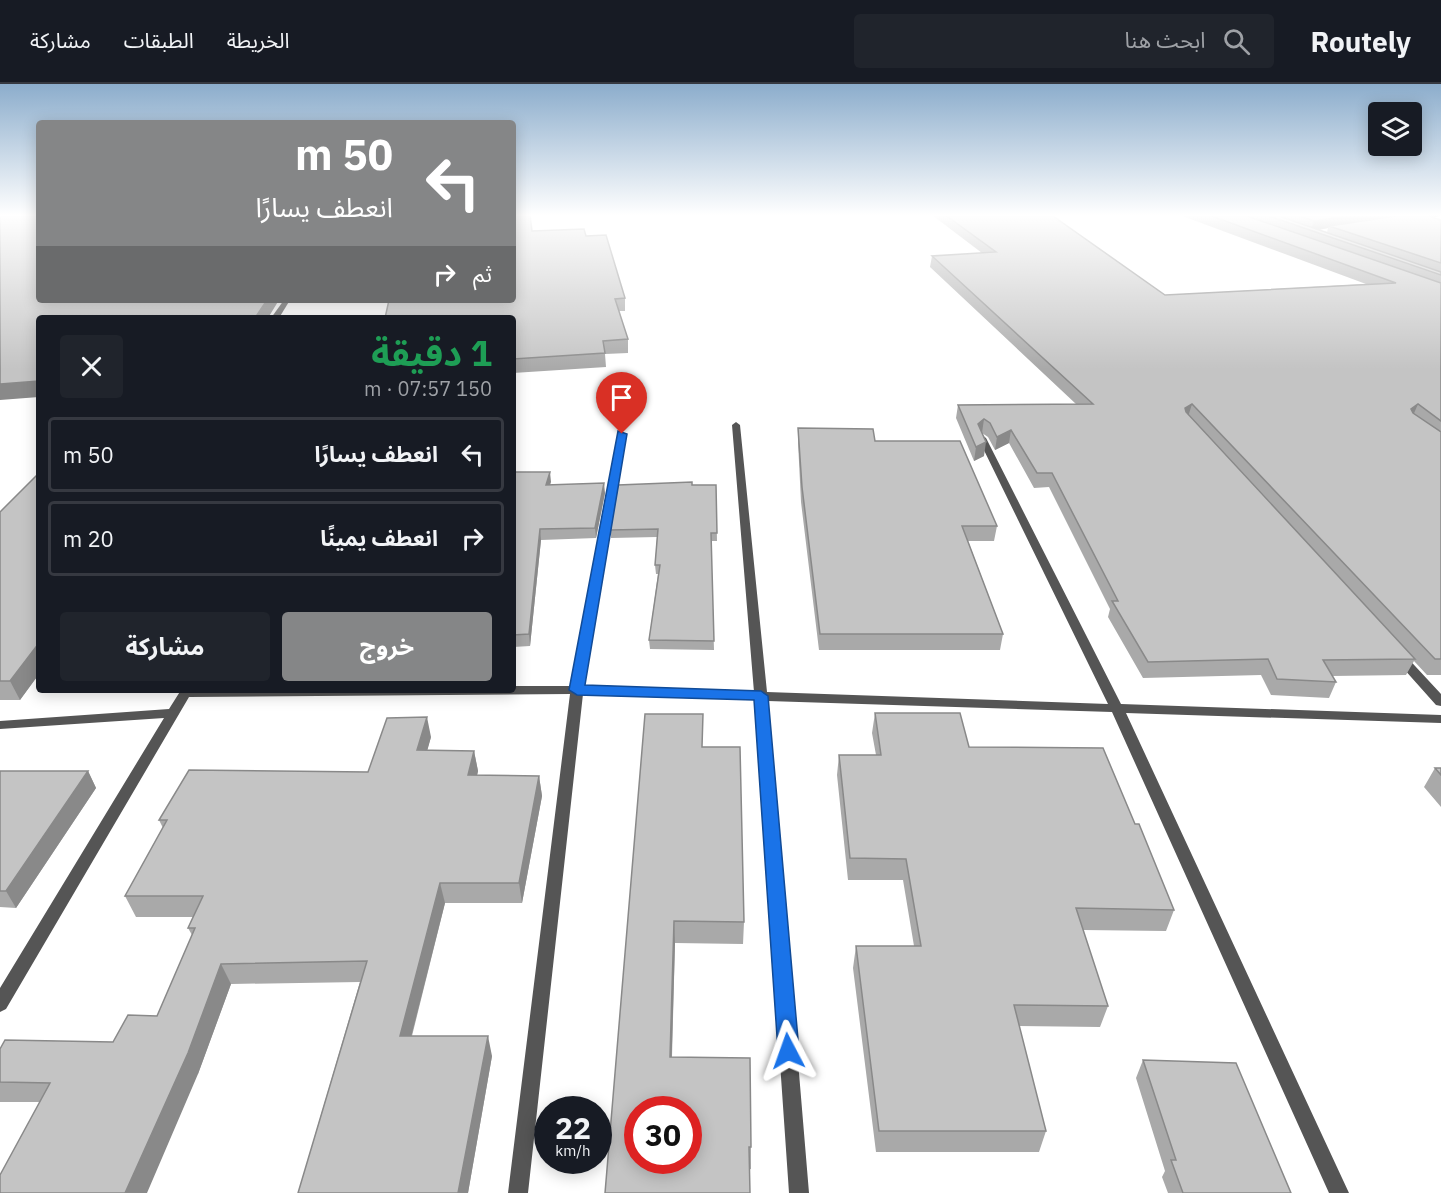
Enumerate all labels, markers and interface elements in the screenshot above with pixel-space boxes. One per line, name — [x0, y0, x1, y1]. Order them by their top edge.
search box — [854, 14, 1274, 68]
text: Routely — [1310, 23, 1411, 60]
text: ابحث هنا — [1124, 25, 1205, 54]
icon: search — [1220, 25, 1253, 58]
text: مشاركة — [30, 26, 91, 54]
text: الطبقات — [124, 26, 194, 54]
text: الخريطة — [227, 26, 290, 54]
map controls — [1368, 102, 1422, 156]
button: layers — [1368, 102, 1422, 156]
text: 50 m — [295, 127, 393, 182]
icon: left — [414, 144, 492, 222]
text: انعطف يسارًا — [256, 189, 393, 224]
icon: right — [428, 258, 461, 291]
text: ثم — [473, 259, 492, 288]
text: 1 دقيقة — [371, 329, 492, 376]
button: close — [60, 335, 123, 398]
pin — [596, 372, 647, 434]
text: 150 m · 07:57 — [364, 375, 492, 402]
icon: arrive — [605, 381, 638, 414]
icon: left — [456, 438, 489, 471]
text: انعطف يسارًا — [315, 439, 438, 468]
text: 50 m — [63, 440, 114, 469]
icon: right — [456, 522, 489, 555]
text: انعطف يمينًا — [320, 523, 438, 552]
text: 20 m — [63, 524, 114, 553]
button: مشاركة — [60, 612, 270, 681]
button: خروج — [282, 612, 492, 681]
position arrow — [756, 1019, 820, 1083]
speed limit sign: 30 — [624, 1096, 702, 1174]
text: 22 — [555, 1108, 591, 1147]
text: km/h — [555, 1141, 591, 1160]

